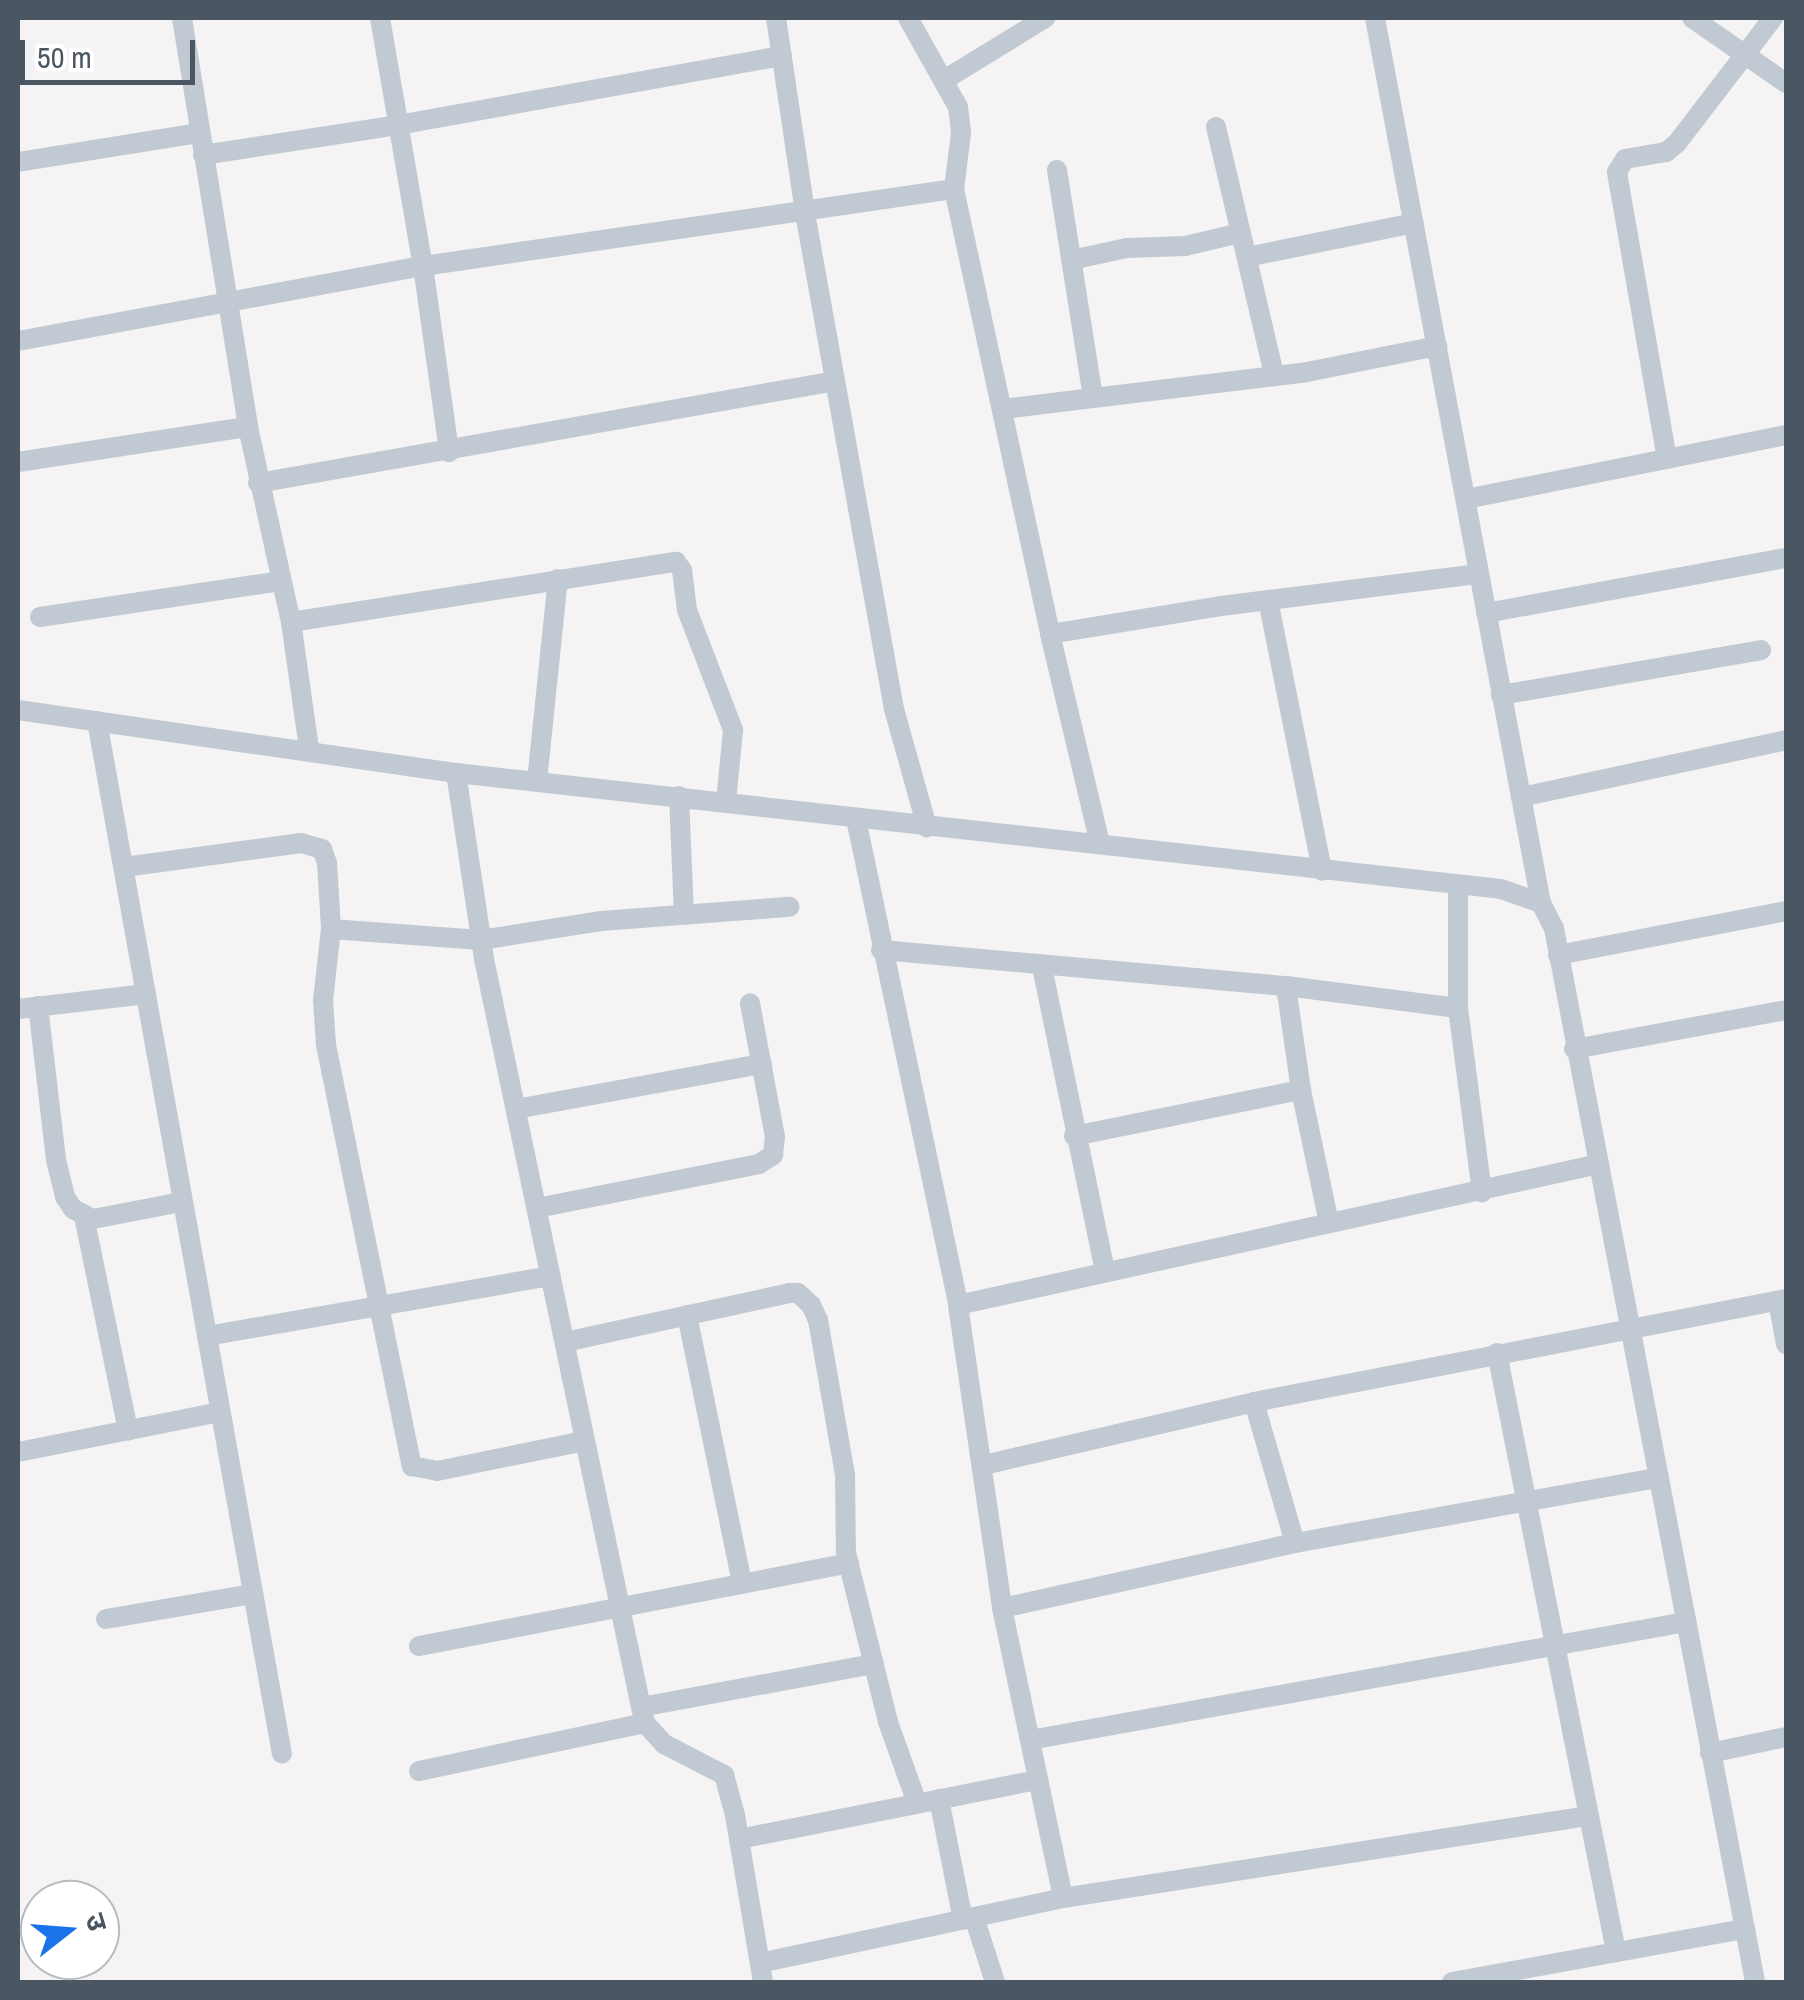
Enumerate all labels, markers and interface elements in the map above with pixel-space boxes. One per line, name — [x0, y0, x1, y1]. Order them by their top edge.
scale bar — [25, 20, 200, 82]
text: 50 m — [37, 37, 92, 77]
north arrow — [20, 1880, 120, 1980]
text: उ — [76, 1908, 117, 1935]

